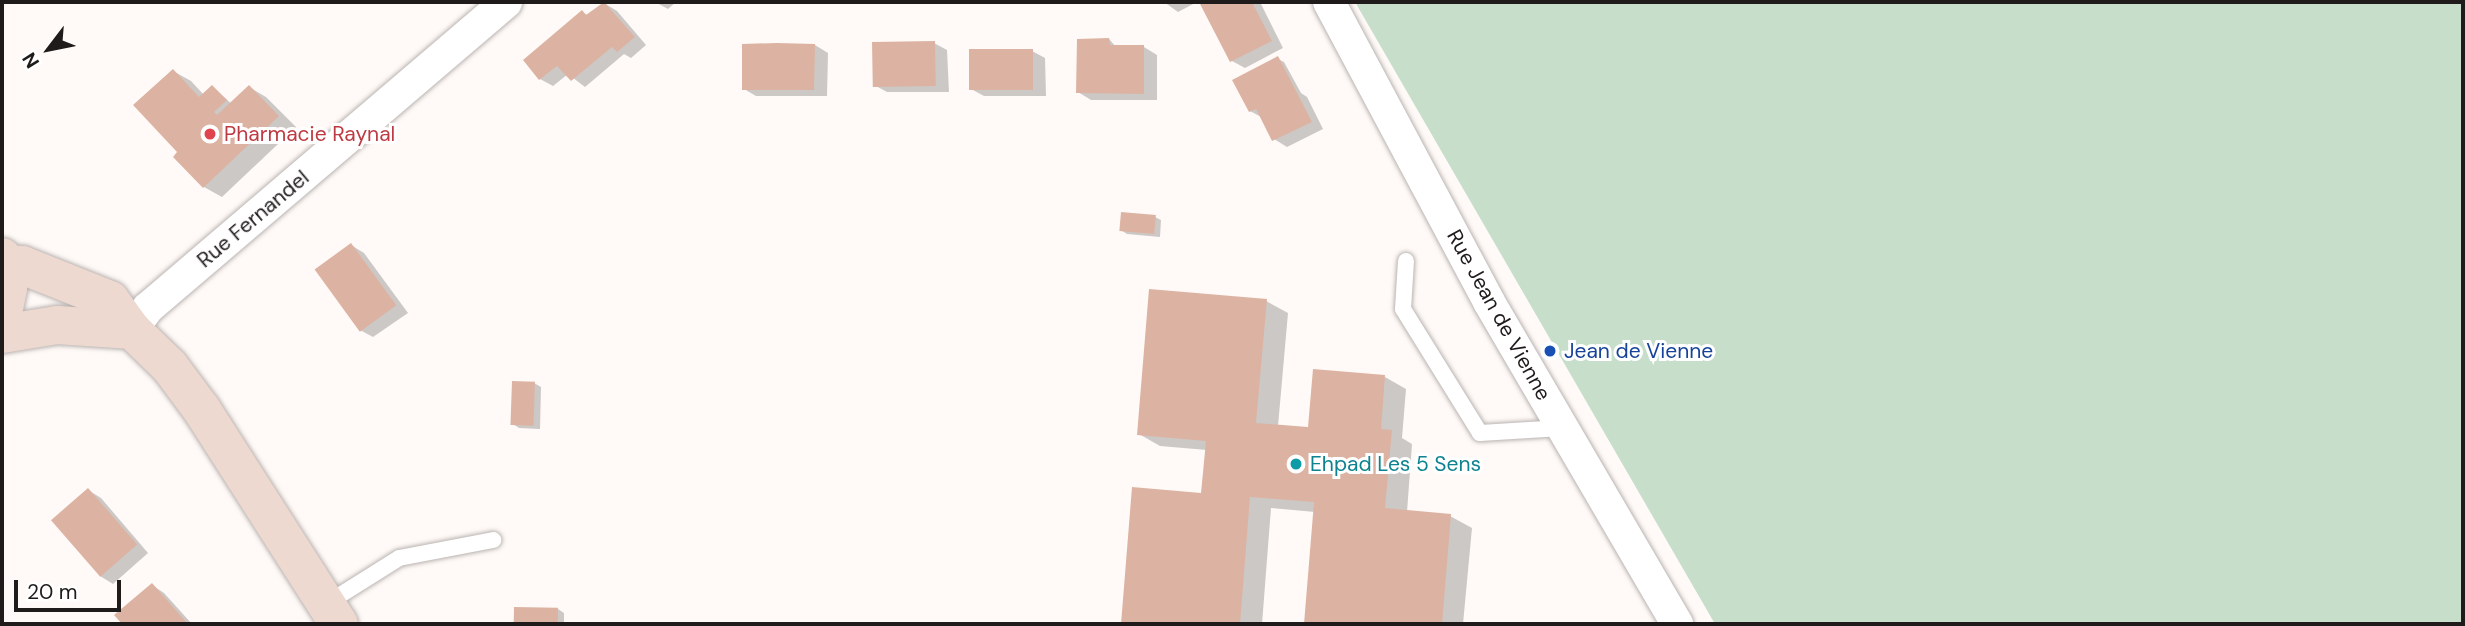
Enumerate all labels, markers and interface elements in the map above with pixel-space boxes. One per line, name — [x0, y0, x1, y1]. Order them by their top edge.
north arrow — [14, 14, 84, 84]
text: N — [16, 48, 45, 73]
place label: Pharmacie Raynal — [224, 121, 395, 147]
marker: Pharmacie Raynal — [202, 126, 218, 142]
street label: Rue Fernandel — [192, 165, 314, 273]
street label: Rue Jean de Vienne — [1442, 225, 1556, 405]
place label: Jean de Vienne — [1564, 338, 1713, 364]
marker: Jean de Vienne — [1542, 343, 1558, 359]
place label: Ehpad Les 5 Sens — [1310, 451, 1481, 477]
marker: Ehpad Les 5 Sens — [1288, 456, 1304, 472]
scale bar — [18, 566, 124, 610]
text: 20 m — [27, 578, 78, 606]

